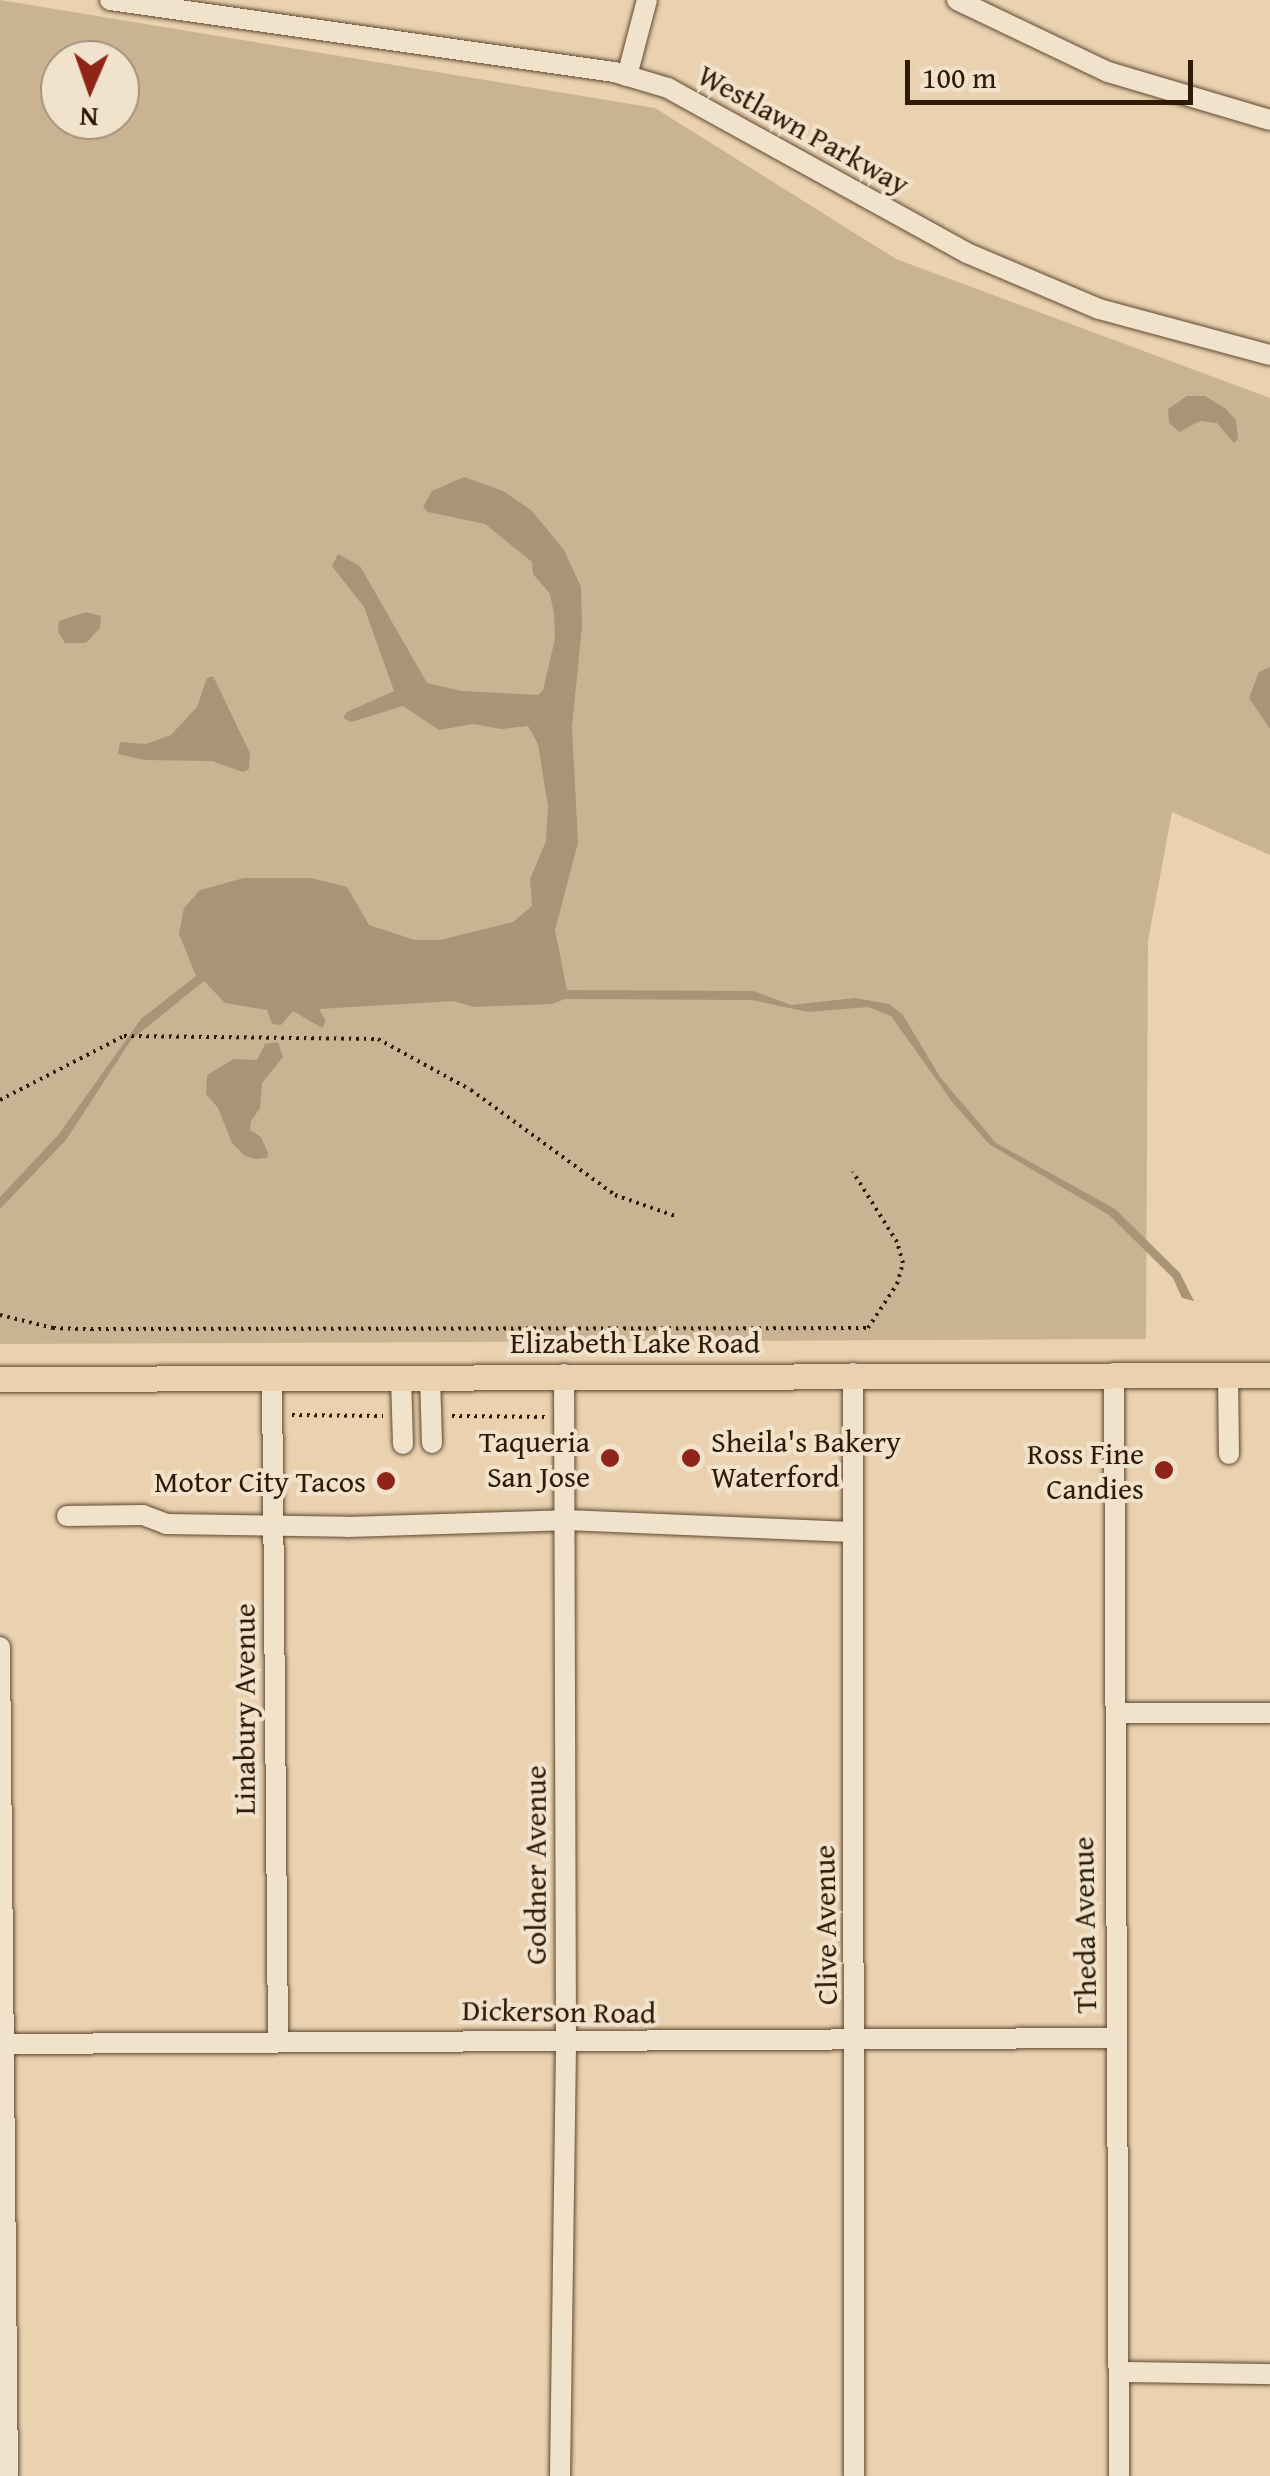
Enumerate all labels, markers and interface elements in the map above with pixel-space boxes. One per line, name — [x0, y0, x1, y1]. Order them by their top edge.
north arrow — [40, 40, 140, 140]
scale bar — [910, 40, 1198, 102]
text: 100 m — [922, 55, 996, 99]
street label: Westlawn Parkway — [692, 56, 916, 202]
text: N — [79, 98, 99, 139]
street label: Elizabeth Lake Road — [510, 1324, 760, 1360]
place label: Taqueria San Jose — [479, 1423, 590, 1494]
place label: Sheila's Bakery Waterford — [711, 1423, 901, 1494]
place label: Ross Fine Candies — [1027, 1435, 1144, 1506]
marker: Taqueria San Jose — [599, 1447, 621, 1469]
marker: Sheila's Bakery Waterford — [680, 1447, 702, 1469]
marker: Ross Fine Candies — [1153, 1459, 1175, 1481]
place label: Motor City Tacos — [154, 1463, 366, 1499]
marker: Motor City Tacos — [375, 1470, 397, 1492]
street label: Linabury Avenue — [226, 1603, 262, 1815]
street label: Goldner Avenue — [517, 1765, 553, 1965]
street label: Theda Avenue — [1064, 1836, 1104, 2014]
street label: Clive Avenue — [806, 1845, 844, 2005]
street label: Dickerson Road — [462, 1991, 656, 2031]

